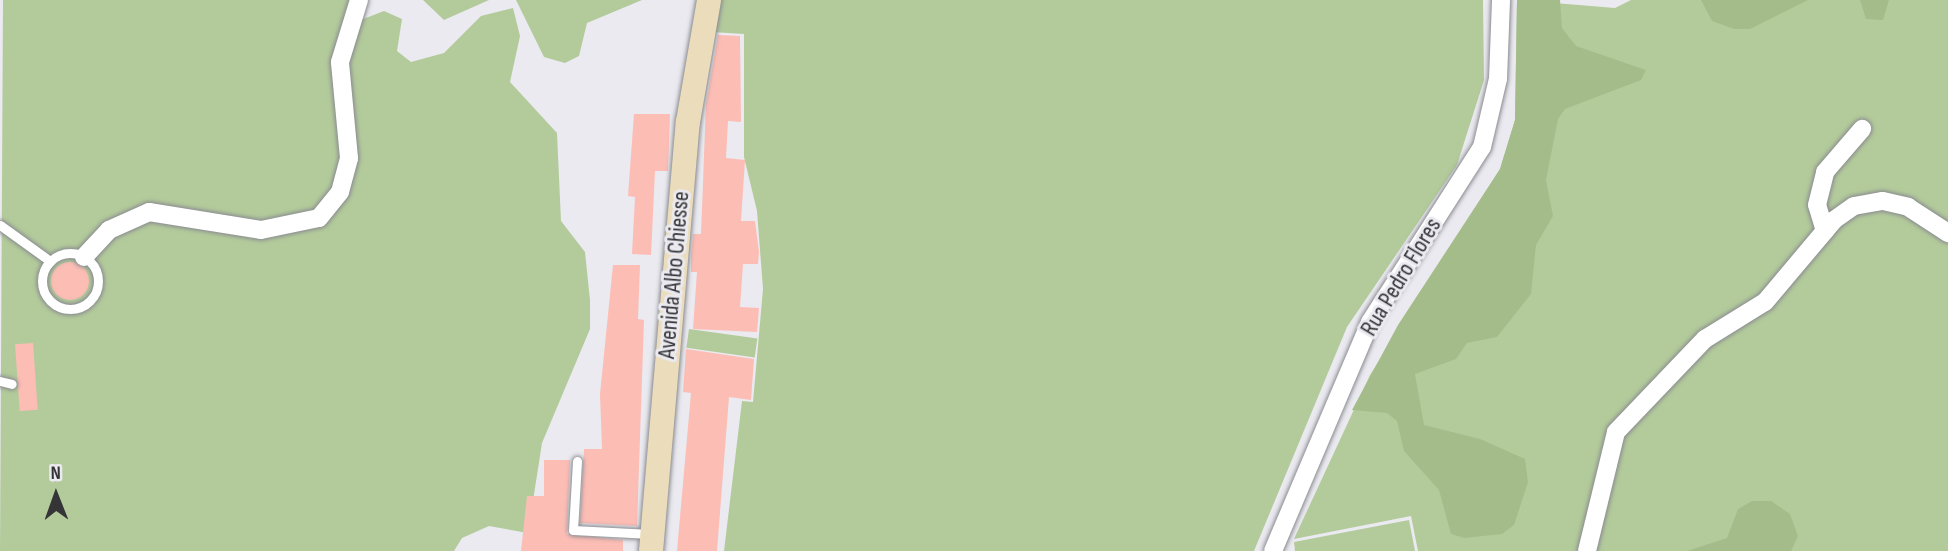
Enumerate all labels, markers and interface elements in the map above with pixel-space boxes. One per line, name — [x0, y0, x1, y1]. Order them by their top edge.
street label: Avenida Albo Chiesse — [652, 190, 696, 360]
street label: Rua Pedro Flores — [1355, 213, 1447, 341]
north arrow — [21, 460, 91, 530]
text: N — [50, 462, 61, 485]

